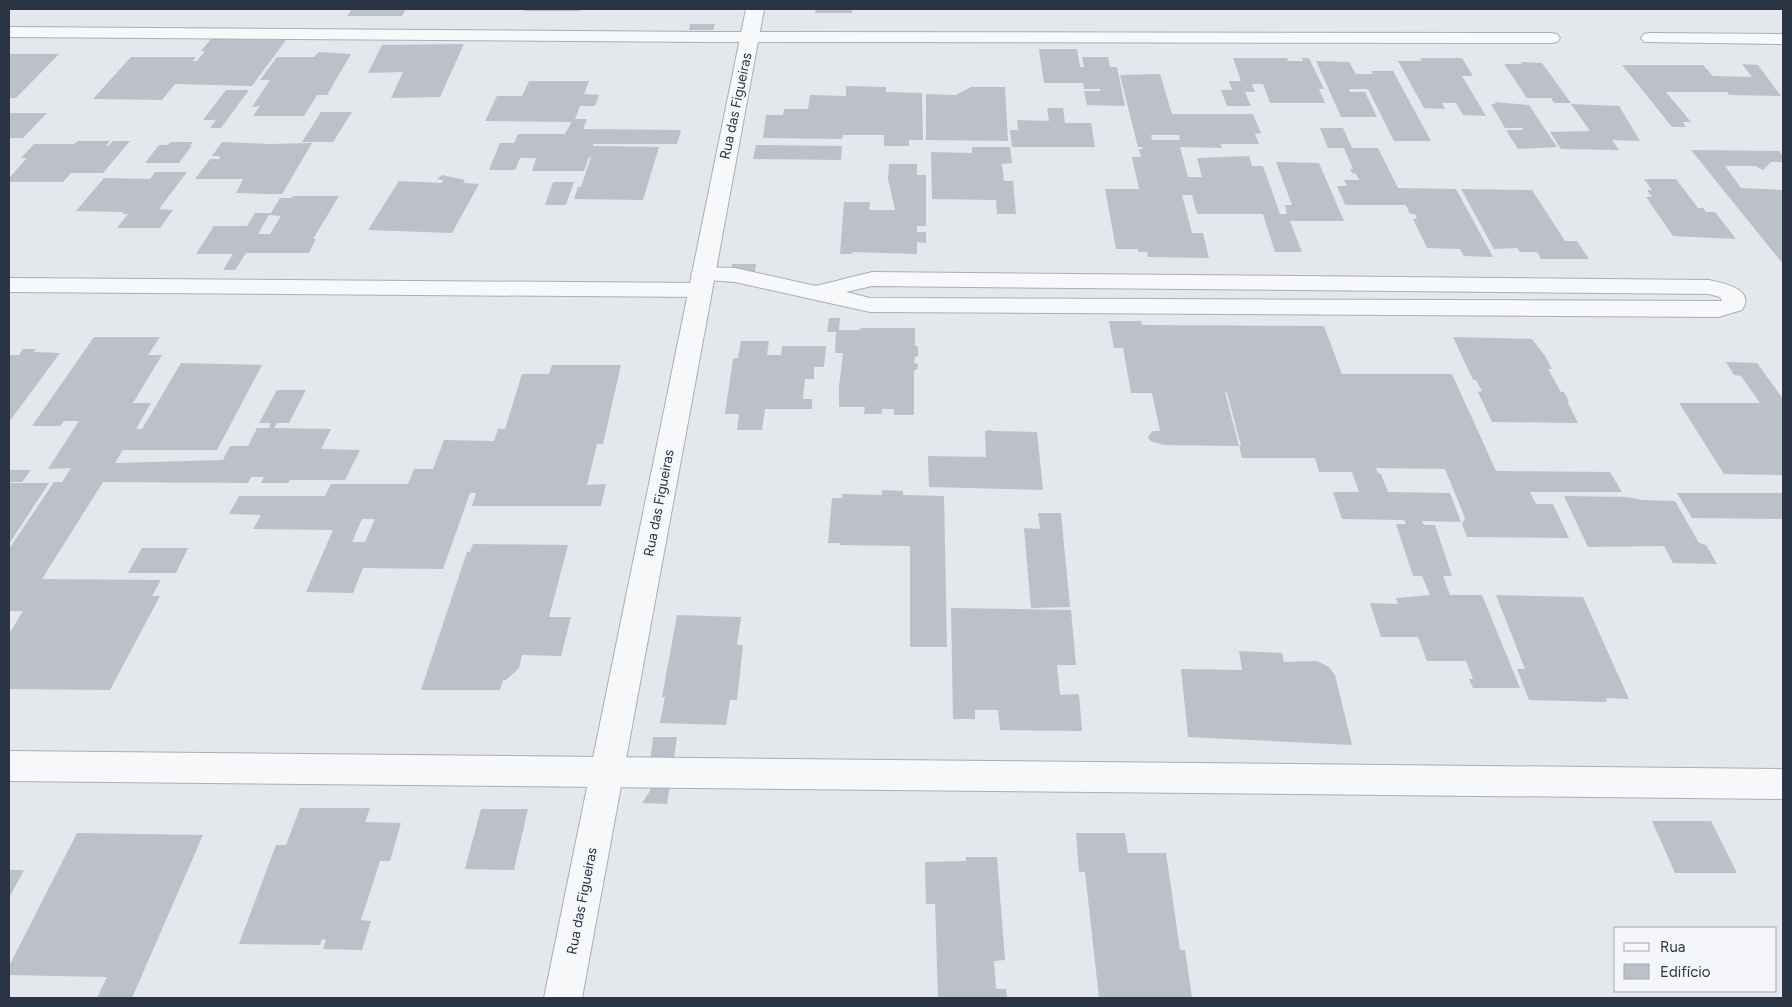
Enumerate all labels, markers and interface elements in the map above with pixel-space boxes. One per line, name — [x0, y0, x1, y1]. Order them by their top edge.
street label: Rua das Figueiras — [716, 51, 756, 161]
street label: Rua das Figueiras — [640, 448, 678, 558]
street label: Rua das Figueiras — [563, 846, 601, 956]
legend — [1614, 927, 1777, 992]
text: Rua — [1660, 938, 1685, 956]
text: Edifício — [1660, 963, 1711, 981]

